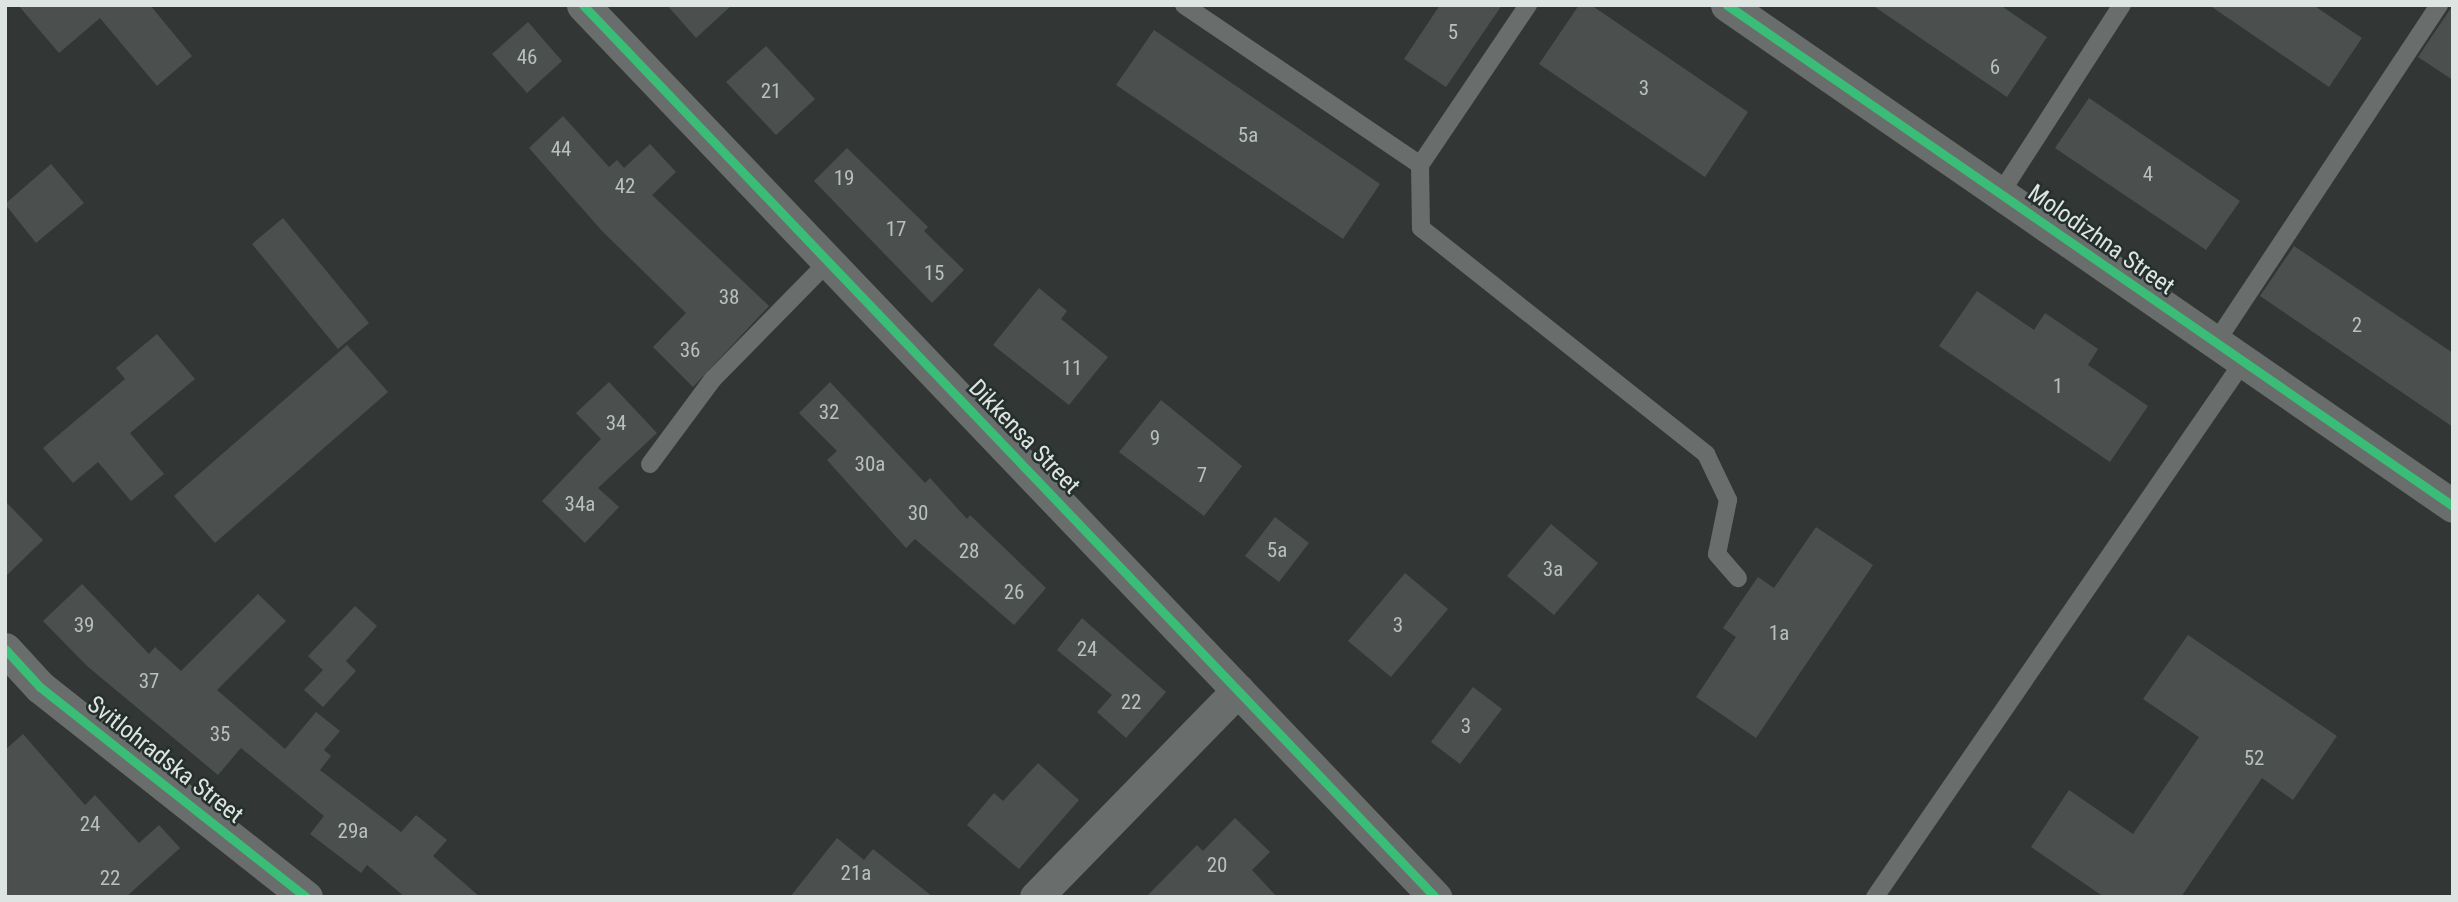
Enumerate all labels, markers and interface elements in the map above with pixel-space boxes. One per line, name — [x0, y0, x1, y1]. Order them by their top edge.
house number: 5 — [1448, 19, 1458, 45]
house number: 46 — [517, 44, 537, 70]
house number: 6 — [1990, 54, 2000, 80]
house number: 3 — [1639, 75, 1649, 101]
house number: 21 — [761, 78, 781, 104]
house number: 5а — [1238, 122, 1258, 148]
house number: 44 — [551, 136, 571, 162]
house number: 4 — [2143, 161, 2153, 187]
house number: 19 — [834, 165, 854, 191]
house number: 42 — [615, 173, 635, 199]
street label: Molodizhna Street — [2022, 179, 2180, 301]
house number: 17 — [886, 216, 906, 242]
house number: 15 — [924, 260, 944, 286]
house number: 38 — [719, 284, 739, 310]
house number: 2 — [2352, 312, 2362, 338]
house number: 36 — [680, 337, 700, 363]
house number: 11 — [1062, 355, 1082, 381]
house number: 1 — [2053, 373, 2063, 399]
street label: Dikkensa Street — [962, 374, 1086, 500]
house number: 32 — [819, 399, 839, 425]
house number: 34 — [606, 410, 626, 436]
house number: 9 — [1150, 425, 1160, 451]
house number: 30а — [855, 451, 885, 477]
house number: 7 — [1197, 462, 1207, 488]
house number: 34а — [565, 491, 595, 517]
house number: 30 — [908, 500, 928, 526]
house number: 5а — [1267, 537, 1287, 563]
house number: 28 — [959, 538, 979, 564]
house number: 3а — [1543, 556, 1563, 582]
house number: 26 — [1004, 579, 1024, 605]
house number: 39 — [74, 612, 94, 638]
house number: 3 — [1393, 612, 1403, 638]
house number: 1а — [1769, 620, 1789, 646]
house number: 24 — [1077, 636, 1097, 662]
house number: 37 — [139, 668, 159, 694]
house number: 22 — [1121, 689, 1141, 715]
street label: Svitlohradska Street — [81, 690, 249, 830]
house number: 3 — [1461, 713, 1471, 739]
house number: 35 — [210, 721, 230, 747]
house number: 52 — [2244, 745, 2264, 771]
house number: 24 — [80, 811, 100, 837]
house number: 29а — [338, 818, 368, 844]
house number: 20 — [1207, 852, 1227, 878]
house number: 21а — [841, 860, 871, 886]
house number: 22 — [100, 865, 120, 891]

